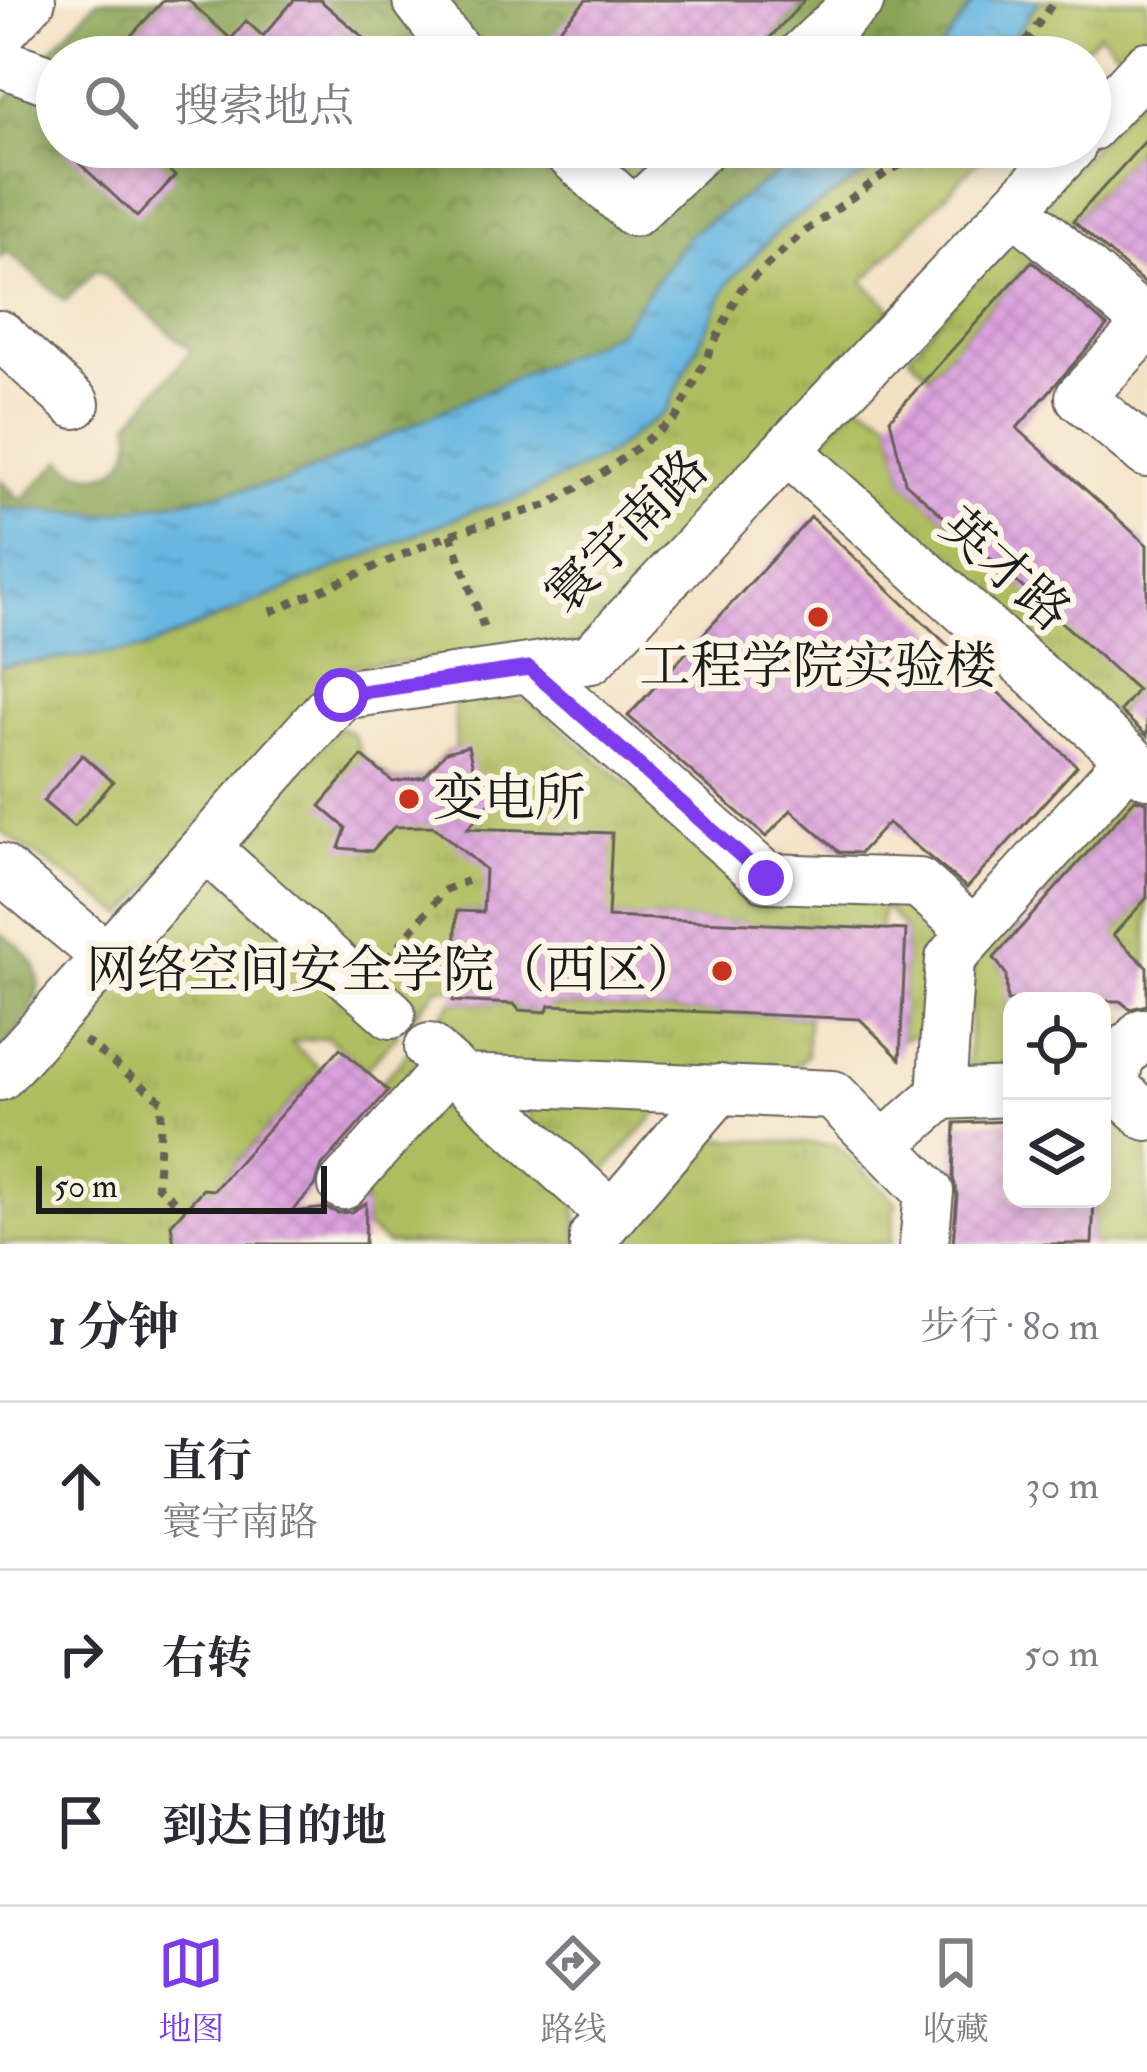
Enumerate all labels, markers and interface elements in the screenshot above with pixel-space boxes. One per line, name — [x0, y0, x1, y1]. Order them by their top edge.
search box — [36, 36, 1111, 168]
icon: search — [78, 69, 144, 135]
text: 搜索地点 — [174, 79, 354, 135]
street label: 寰宇南路 — [532, 437, 722, 627]
street label: 英才路 — [927, 495, 1083, 645]
marker: 工程学院实验楼 — [805, 604, 831, 630]
place label: 工程学院实验楼 — [639, 635, 997, 699]
route start — [314, 668, 368, 722]
place label: 变电所 — [433, 767, 586, 831]
marker: 变电所 — [396, 786, 422, 812]
route end — [739, 851, 793, 905]
place label: 网络空间安全学院（西区） — [86, 939, 698, 1003]
marker: 网络空间安全学院（西区） — [709, 958, 735, 984]
map controls — [1003, 992, 1111, 1208]
button: locate — [1003, 992, 1111, 1100]
button: layers — [1003, 1100, 1111, 1208]
scale bar — [36, 1160, 327, 1213]
text: 50 m — [54, 1166, 118, 1207]
text: 1 分钟 — [48, 1296, 179, 1360]
text: 步行 · 80 m — [920, 1302, 1099, 1351]
text: 直行 — [162, 1434, 252, 1490]
icon: ahead — [48, 1453, 114, 1519]
text: 30 m — [1026, 1461, 1099, 1510]
text: 寰宇南路 — [162, 1498, 318, 1547]
icon: right — [48, 1621, 114, 1687]
text: 50 m — [1024, 1629, 1099, 1678]
text: 右转 — [162, 1631, 252, 1687]
icon: arrive — [48, 1789, 114, 1855]
text: 到达目的地 — [162, 1799, 387, 1855]
tab: 地图 — [158, 1930, 224, 2050]
tab: 路线 — [540, 1930, 606, 2050]
tab: 收藏 — [923, 1930, 989, 2050]

